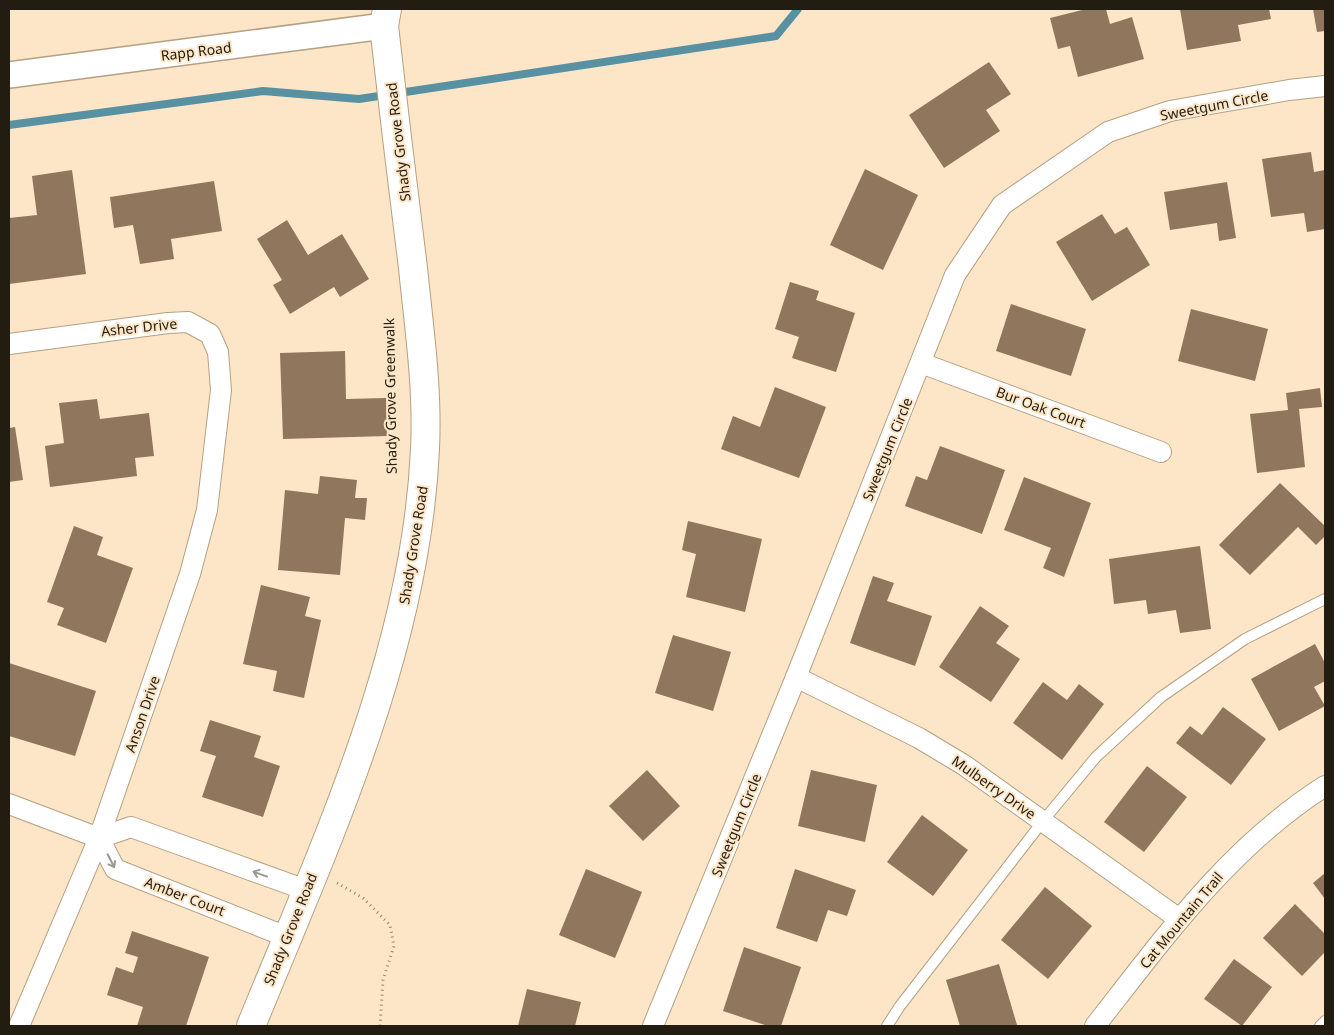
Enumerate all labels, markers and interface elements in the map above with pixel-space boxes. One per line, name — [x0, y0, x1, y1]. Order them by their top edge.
street label: Rapp Road — [160, 37, 232, 65]
street label: Shady Grove Road — [381, 81, 415, 203]
street label: Sweetgum Circle — [1158, 85, 1270, 125]
street label: Asher Drive — [100, 314, 178, 340]
street label: Shady Grove Greenwalk — [379, 317, 401, 474]
street label: Bur Oak Court — [994, 382, 1088, 432]
street label: Sweetgum Circle — [858, 394, 916, 503]
street label: Shady Grove Road — [394, 484, 432, 606]
street label: Anson Drive — [120, 673, 164, 755]
street label: Mulberry Drive — [948, 751, 1040, 823]
street label: Sweetgum Circle — [707, 770, 765, 879]
one-way arrow — [107, 853, 116, 868]
street label: Cat Mountain Trail — [1135, 868, 1227, 972]
one-way arrow — [253, 869, 268, 878]
street label: Shady Grove Road — [259, 870, 321, 988]
street label: Amber Court — [142, 872, 228, 920]

